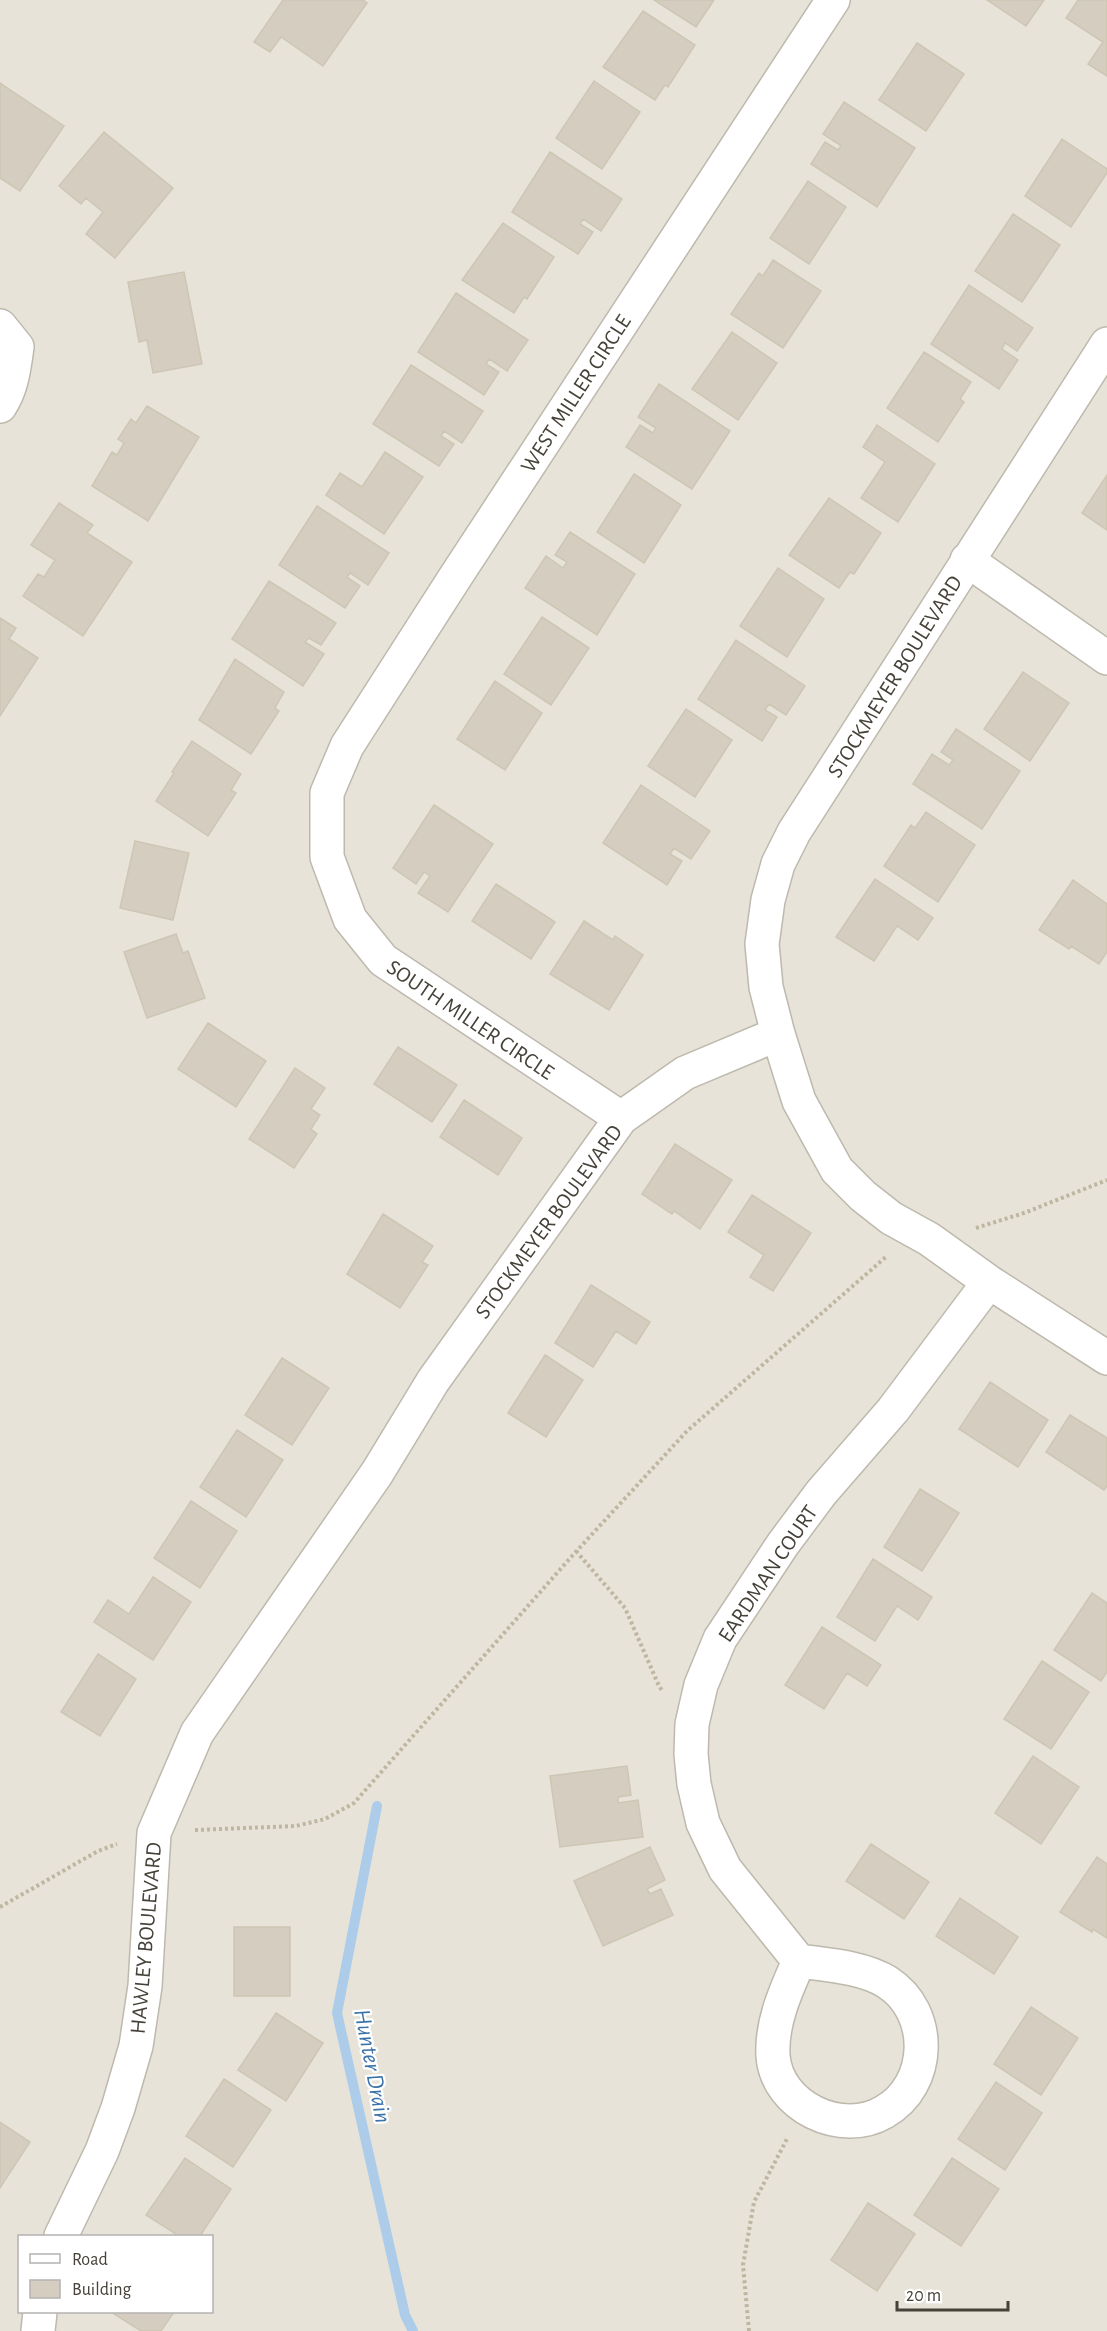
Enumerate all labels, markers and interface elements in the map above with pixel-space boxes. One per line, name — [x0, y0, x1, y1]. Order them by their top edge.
street label: WEST MILLER CIRCLE — [517, 310, 635, 476]
street label: STOCKMEYER BOULEVARD — [824, 572, 966, 781]
street label: SOUTH MILLER CIRCLE — [383, 956, 558, 1084]
street label: STOCKMEYER BOULEVARD — [471, 1121, 626, 1323]
street label: EARDMAN COURT — [714, 1501, 822, 1646]
street label: HAWLEY BOULEVARD — [127, 1841, 165, 2035]
water label: Hunter Drain — [349, 2007, 395, 2125]
legend — [18, 2235, 213, 2313]
text: Road — [72, 2251, 108, 2269]
scale bar — [897, 2274, 1008, 2312]
text: Building — [72, 2281, 132, 2299]
text: 20 m — [906, 2287, 941, 2305]

